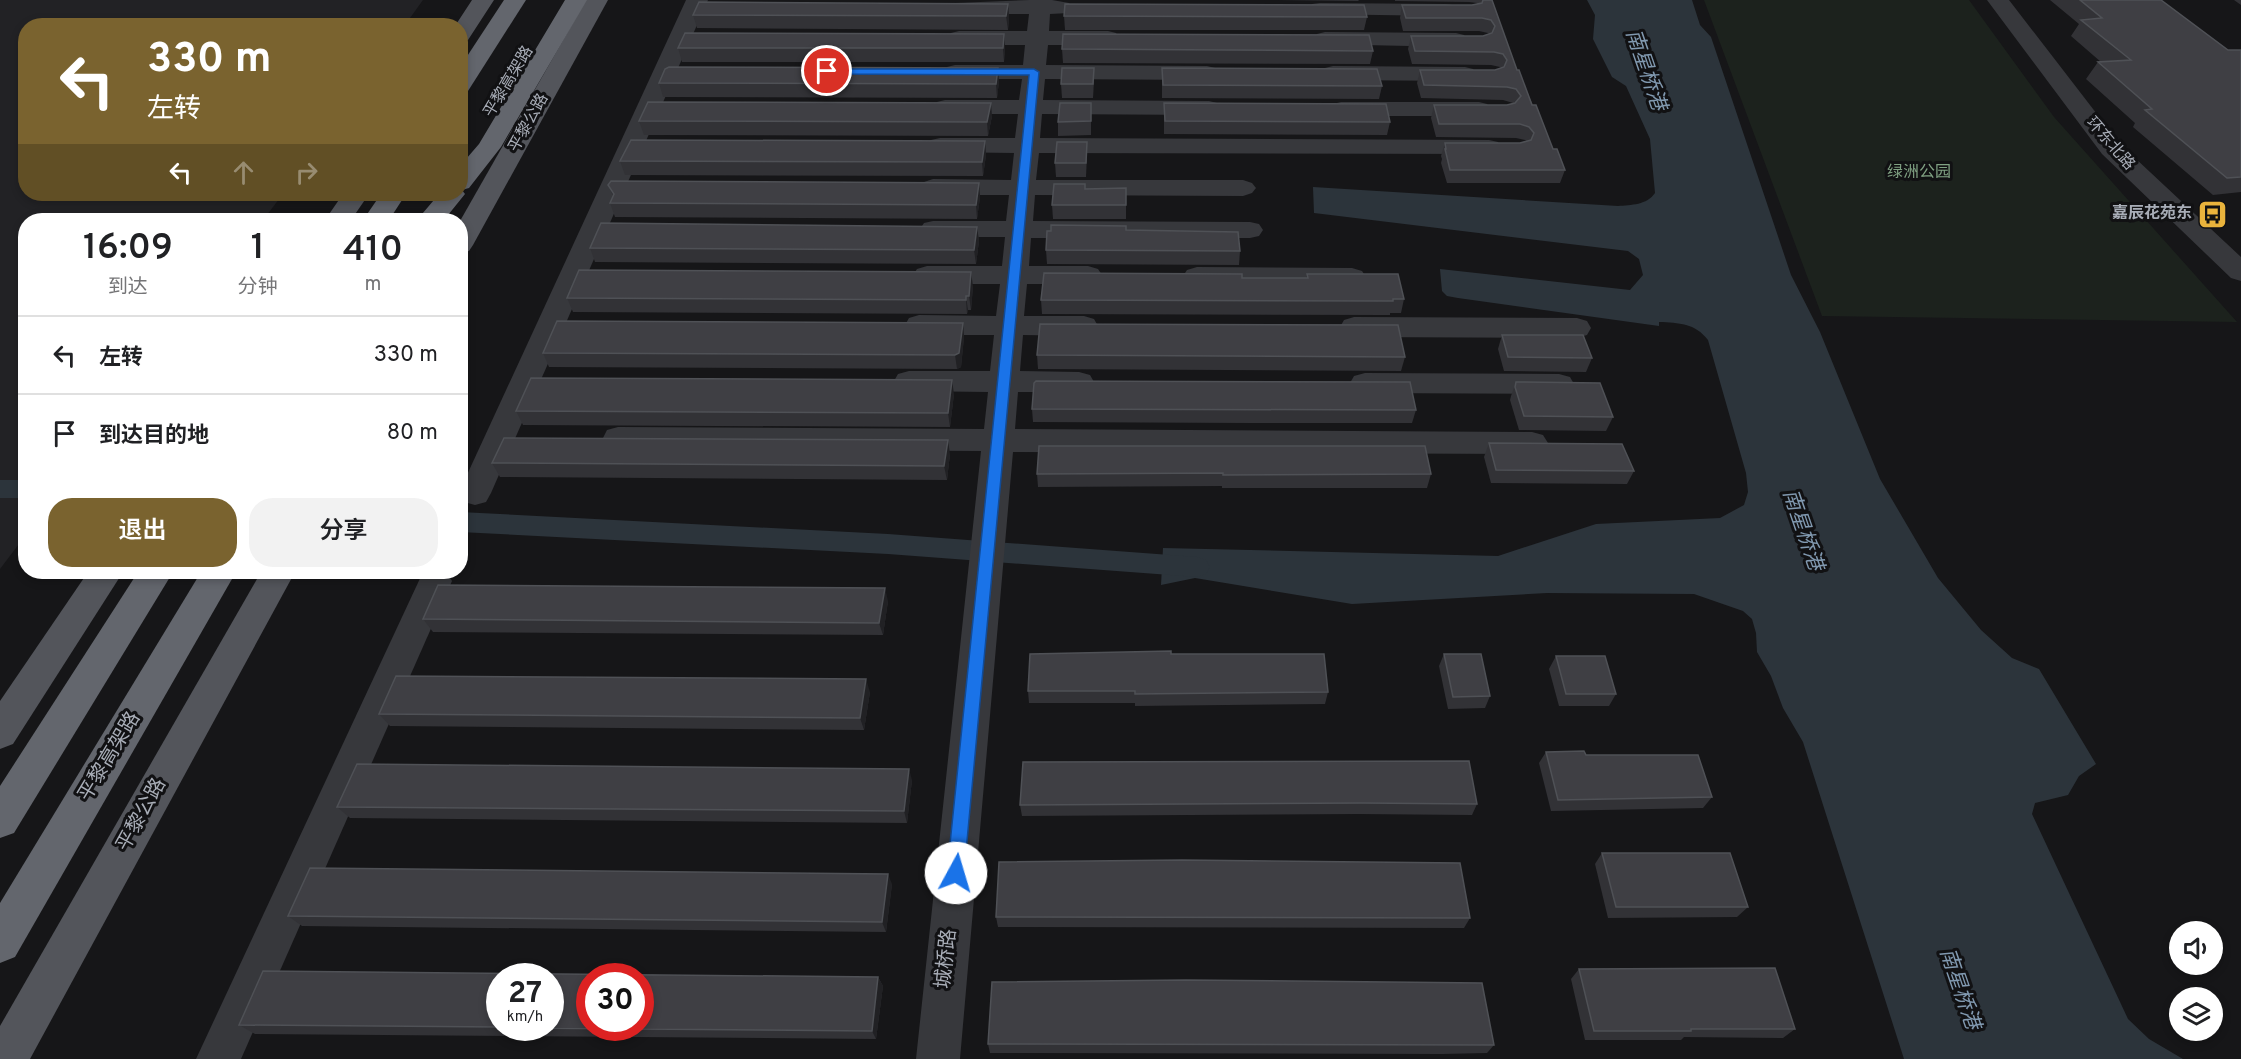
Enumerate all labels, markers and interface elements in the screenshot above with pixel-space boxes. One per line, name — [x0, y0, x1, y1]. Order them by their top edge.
water label: 南星桥港 — [1619, 26, 1672, 117]
text: 330 m — [147, 34, 272, 87]
icon: left — [48, 42, 126, 120]
street label: 平黎高架路 — [480, 43, 538, 121]
pin — [801, 45, 852, 96]
icon: arrive — [810, 54, 843, 87]
street label: 平黎公路 — [505, 90, 553, 156]
text: 左转 — [147, 93, 201, 127]
street label: 环东北路 — [2081, 113, 2139, 175]
icon: left — [164, 156, 197, 189]
icon: ahead — [227, 156, 260, 189]
icon: right — [290, 156, 323, 189]
park label: 绿洲公园 — [1887, 163, 1951, 183]
bus stop icon: 嘉辰花苑东 — [2197, 198, 2229, 230]
place label: 嘉辰花苑东 — [2112, 204, 2192, 224]
text: 16:09 — [83, 226, 173, 272]
text: 1 — [251, 226, 265, 272]
text: 410 — [343, 228, 403, 274]
text: m — [364, 272, 381, 298]
text: 到达 — [108, 275, 148, 301]
text: 分钟 — [238, 275, 278, 301]
icon: left — [48, 339, 81, 372]
text: 330 m — [374, 342, 438, 369]
text: 左转 — [99, 345, 143, 372]
icon: arrive — [48, 417, 81, 450]
text: 80 m — [387, 420, 438, 447]
text: 到达目的地 — [99, 423, 209, 450]
water label: 南星桥港 — [1776, 486, 1829, 577]
button: 退出 — [48, 498, 237, 567]
button: 分享 — [249, 498, 438, 567]
street label: 平黎高架路 — [73, 707, 147, 807]
street label: 平黎公路 — [111, 774, 173, 856]
position arrow — [924, 841, 988, 905]
map controls — [2169, 921, 2223, 1041]
button: sound — [2169, 921, 2223, 975]
street label: 城桥路 — [931, 928, 963, 990]
water label: 南星桥港 — [1933, 945, 1986, 1036]
speed limit sign: 30 — [576, 963, 654, 1041]
text: 27 — [508, 976, 542, 1013]
button: layers — [2169, 987, 2223, 1041]
text: km/h — [507, 1008, 543, 1027]

